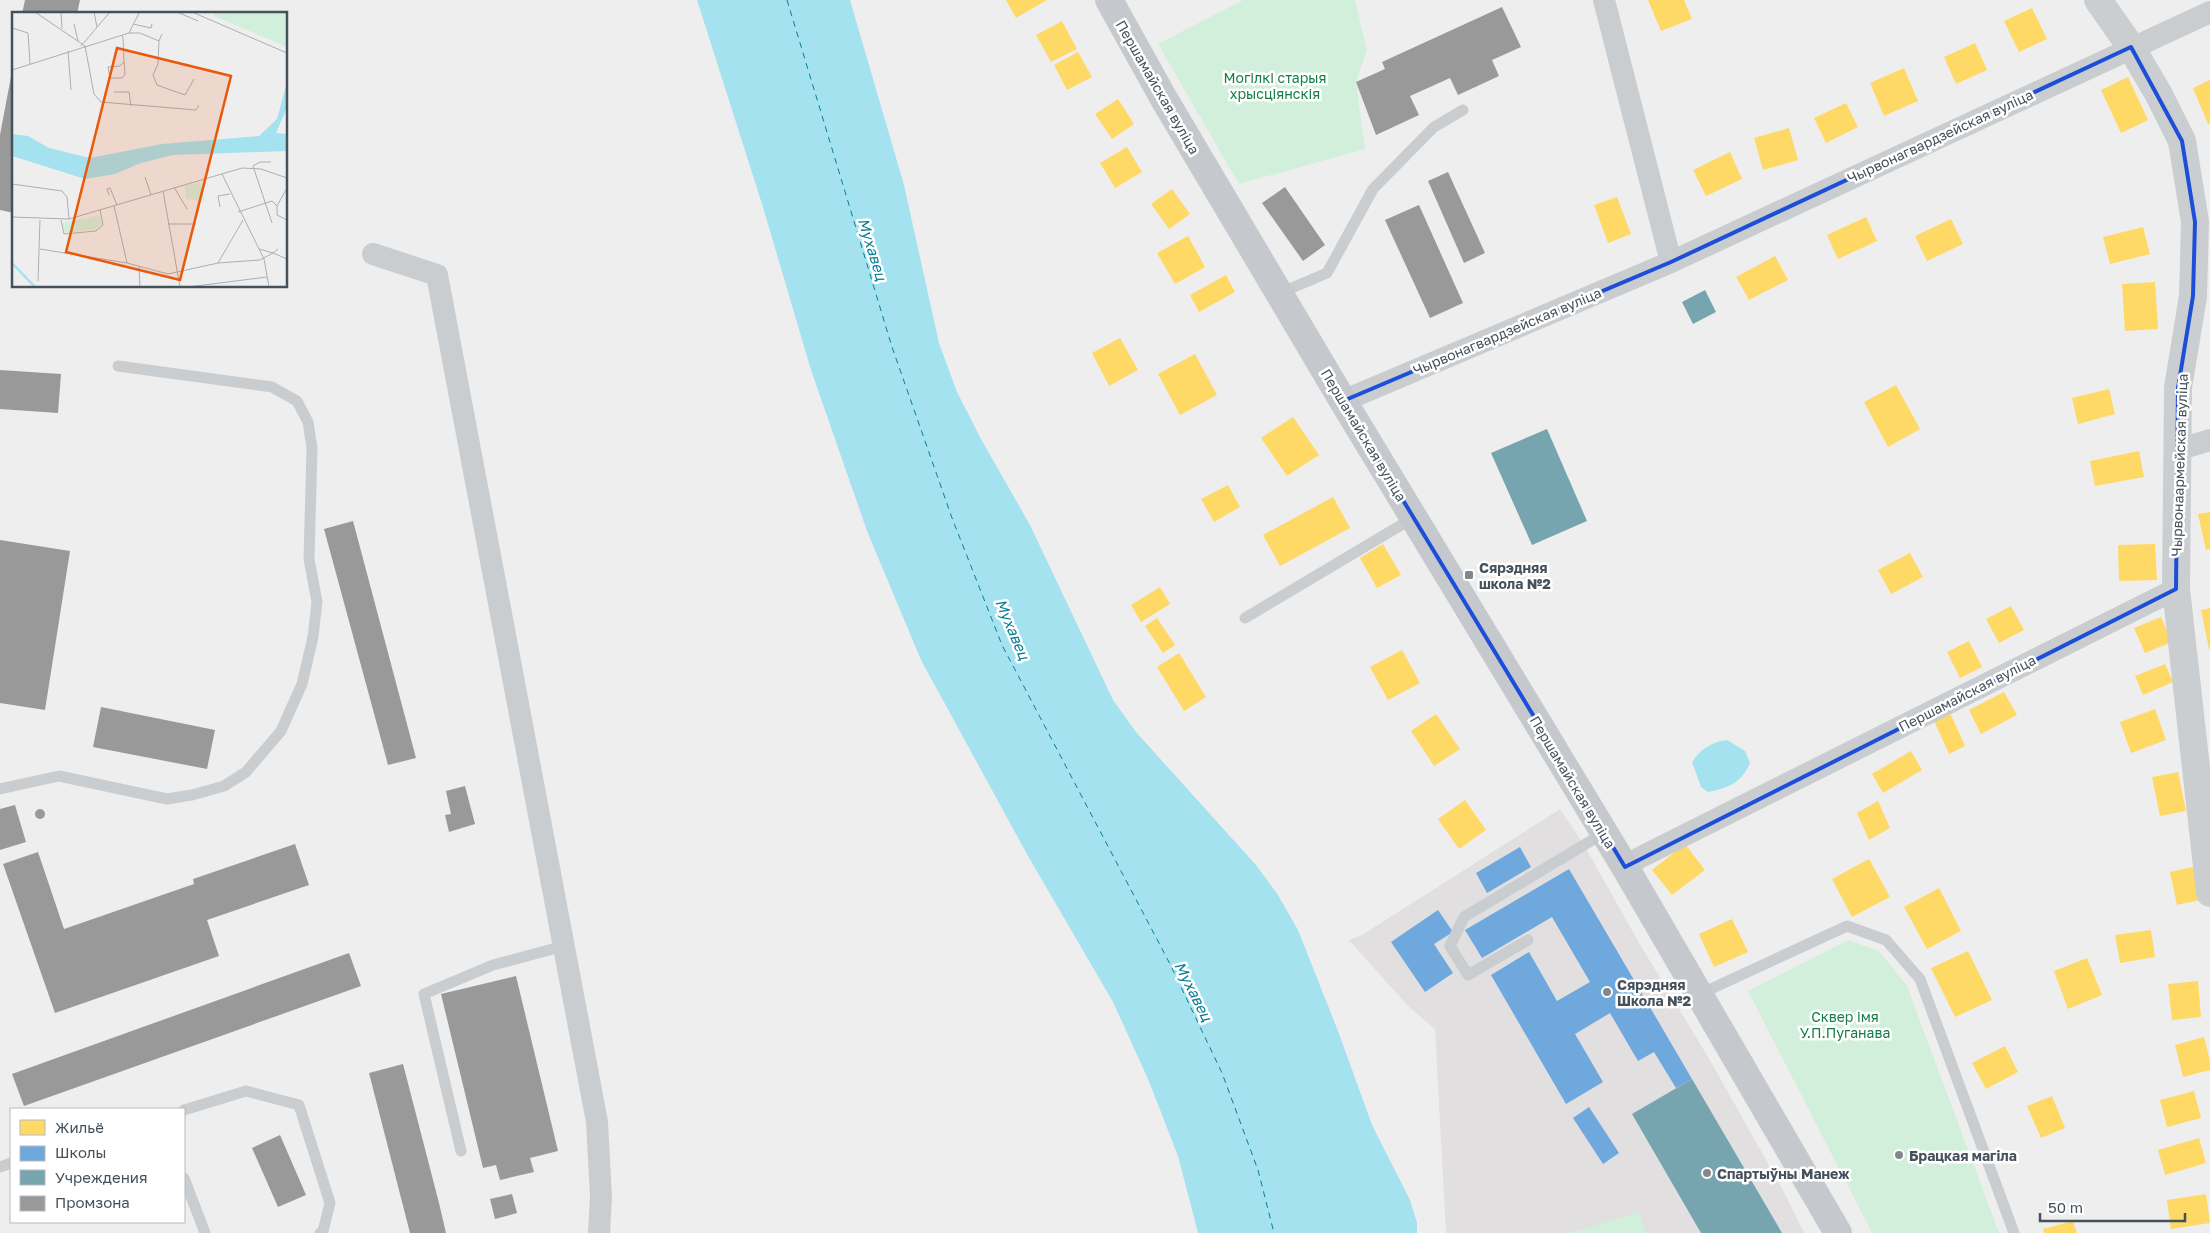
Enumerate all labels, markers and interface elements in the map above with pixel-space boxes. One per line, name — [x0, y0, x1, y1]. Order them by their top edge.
inset map — [12, 12, 288, 288]
street label: Першамайская вуліца — [1113, 17, 1203, 157]
park label: Могілкі старыя хрысціянскія — [1223, 69, 1327, 102]
street label: Чырвонагвардзейская вуліца — [1844, 85, 2036, 187]
water label: Мухавец — [854, 216, 891, 283]
street label: Чырвонагвардзейская вуліца — [1410, 284, 1604, 378]
street label: Першамайская вуліца — [1318, 366, 1410, 504]
street label: Чырвонаармейская вуліца — [2167, 373, 2191, 557]
place label: Сярэдняя школа №2 — [1479, 559, 1551, 592]
marker: Сярэдняя школа №2 — [1463, 569, 1475, 581]
water label: Мухавец — [991, 596, 1034, 663]
street label: Першамайская вуліца — [1896, 651, 2038, 735]
street label: Першамайская вуліца — [1527, 713, 1619, 851]
water label: Мухавец — [1170, 958, 1217, 1025]
place label: Сярэдняя Школа №2 — [1617, 976, 1692, 1009]
marker: Сярэдняя Школа №2 — [1601, 986, 1613, 998]
park label: Сквер імя У.П.Пуганава — [1800, 1008, 1890, 1041]
legend — [10, 1108, 185, 1223]
text: Жильё — [55, 1118, 104, 1136]
text: Школы — [55, 1143, 106, 1161]
place label: Брацкая магіла — [1909, 1147, 2017, 1164]
marker: Брацкая магіла — [1893, 1149, 1905, 1161]
place label: Спартыўны Манеж — [1717, 1165, 1850, 1182]
marker: Спартыўны Манеж — [1701, 1167, 1713, 1179]
text: Учреждения — [55, 1168, 147, 1186]
scale bar — [2040, 1190, 2185, 1222]
text: Промзона — [55, 1193, 130, 1211]
text: 50 m — [2048, 1198, 2083, 1216]

